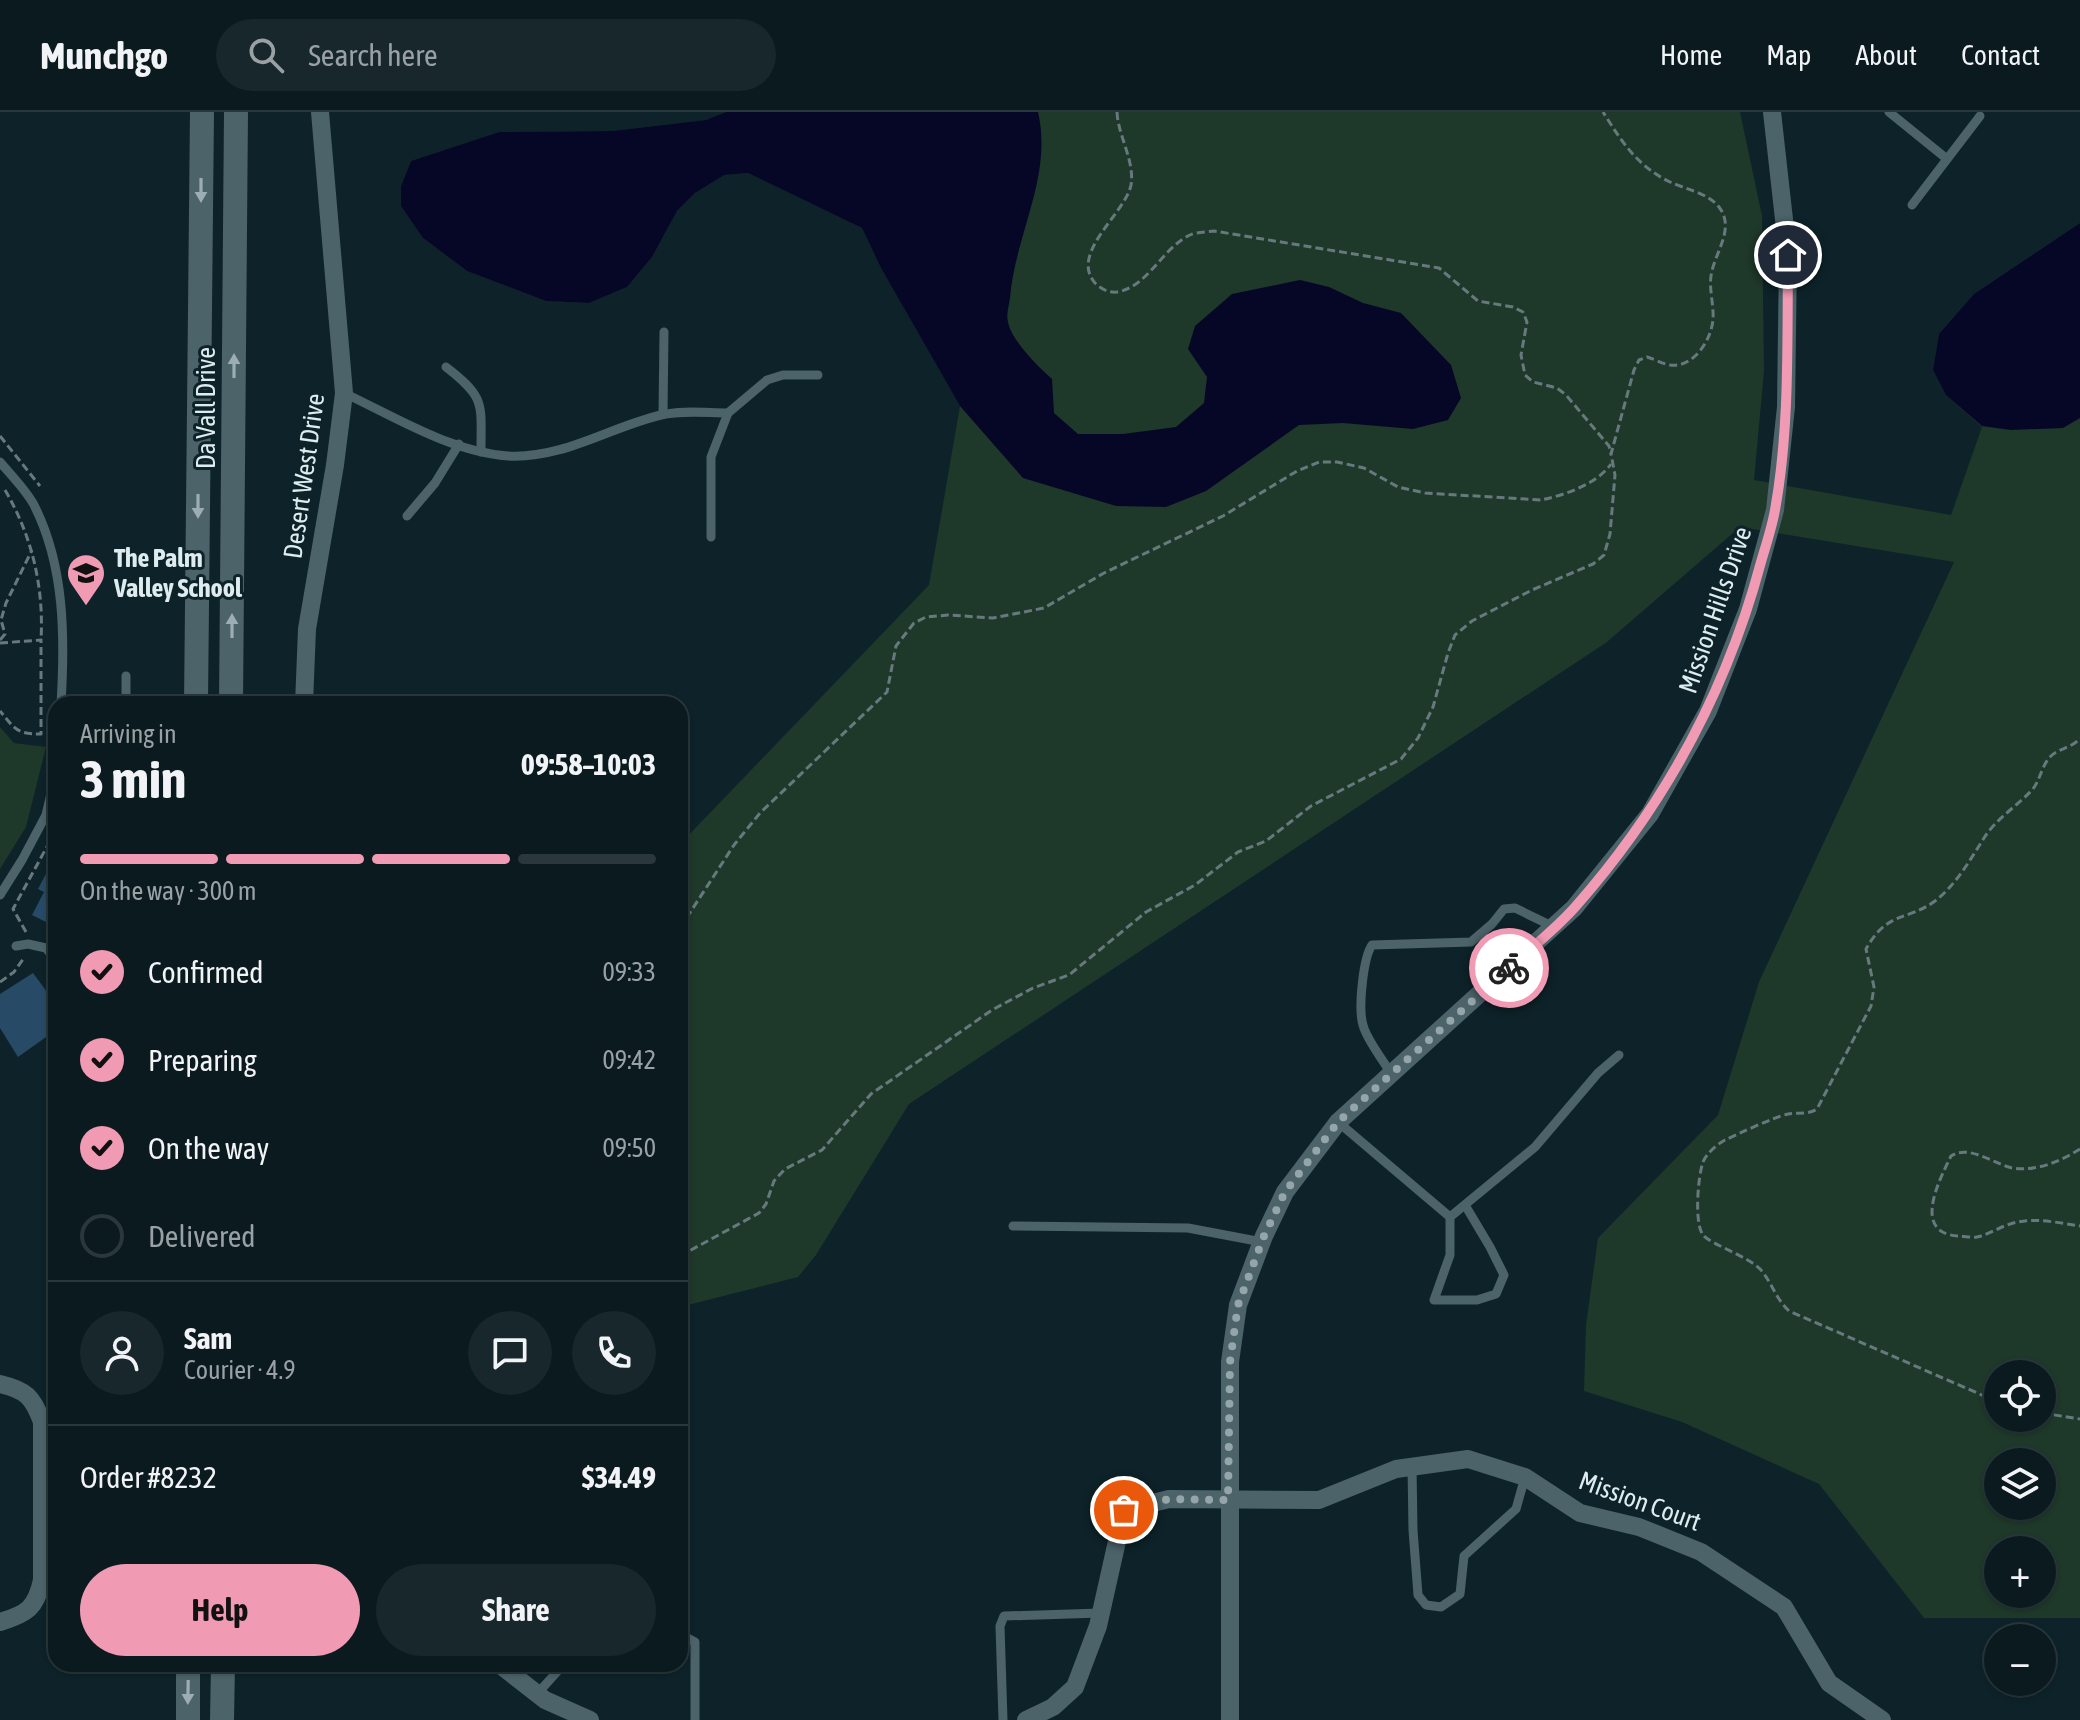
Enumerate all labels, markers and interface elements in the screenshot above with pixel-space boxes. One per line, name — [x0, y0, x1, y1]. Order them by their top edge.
search box — [216, 19, 776, 91]
icon: search — [244, 33, 288, 77]
text: Munchgo — [40, 34, 168, 77]
text: Search here — [308, 38, 438, 72]
text: Home — [1660, 39, 1722, 71]
text: Map — [1766, 39, 1811, 71]
text: About — [1855, 39, 1917, 71]
text: Contact — [1961, 39, 2040, 71]
one-way arrow — [195, 178, 207, 203]
pin — [1754, 221, 1822, 289]
icon: home — [1766, 233, 1810, 277]
street label: Da Vall Drive — [191, 347, 221, 469]
one-way arrow — [228, 353, 240, 378]
street label: Desert West Drive — [278, 392, 330, 560]
one-way arrow — [192, 494, 205, 519]
street label: Mission Hills Drive — [1672, 523, 1758, 697]
place label: The Palm Valley School — [113, 543, 243, 603]
school or university icon: The Palm Valley School — [65, 552, 107, 607]
one-way arrow — [226, 613, 239, 638]
text: Arriving in — [80, 719, 177, 749]
text: 09:58–10:03 — [521, 747, 656, 781]
text: 3 min — [80, 749, 186, 809]
text: On the way · 300 m — [80, 876, 257, 906]
courier — [1469, 928, 1549, 1008]
icon: bike — [1487, 946, 1531, 990]
icon: check — [80, 950, 124, 994]
text: Confirmed — [148, 955, 263, 989]
text: 09:33 — [602, 957, 656, 987]
icon: check — [80, 1038, 124, 1082]
text: Preparing — [148, 1043, 257, 1077]
text: 09:42 — [602, 1045, 656, 1075]
icon: check — [80, 1126, 124, 1170]
text: On the way — [148, 1131, 269, 1165]
text: 09:50 — [602, 1133, 656, 1163]
text: Delivered — [148, 1219, 256, 1253]
button: person — [80, 1311, 164, 1395]
button: chat — [468, 1311, 552, 1395]
button: phone — [572, 1311, 656, 1395]
text: Sam — [184, 1321, 232, 1355]
text: Courier · 4.9 — [184, 1355, 295, 1385]
map controls — [1984, 1360, 2056, 1696]
button: locate — [1984, 1360, 2056, 1432]
button: layers — [1984, 1448, 2056, 1520]
text: Order #8232 — [80, 1460, 217, 1494]
text: $34.49 — [582, 1460, 656, 1494]
street label: Mission Court — [1575, 1465, 1705, 1537]
pin — [1090, 1476, 1158, 1544]
icon: bag — [1102, 1488, 1146, 1532]
button: + — [1984, 1536, 2056, 1608]
button: Help — [80, 1564, 360, 1656]
button: Share — [376, 1564, 656, 1656]
button: − — [1984, 1624, 2056, 1696]
one-way arrow — [182, 1680, 194, 1705]

